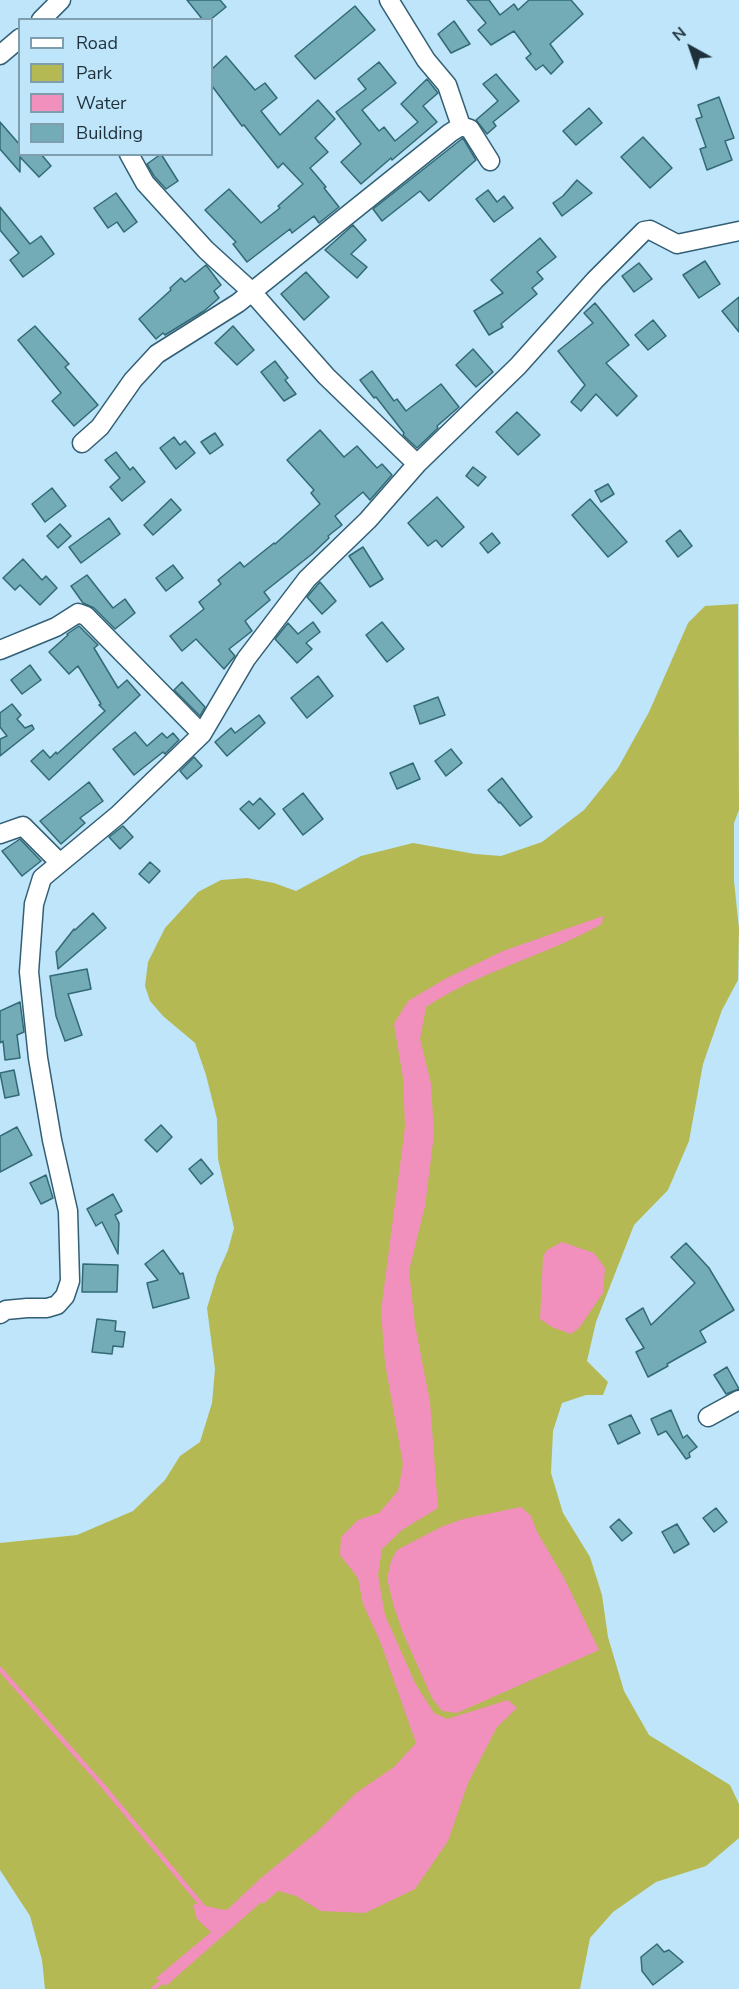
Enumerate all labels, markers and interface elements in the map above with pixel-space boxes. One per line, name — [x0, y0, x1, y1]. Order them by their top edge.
legend — [18, 18, 213, 156]
north arrow — [661, 18, 721, 78]
text: N — [668, 22, 691, 46]
text: Road — [76, 31, 118, 55]
text: Park — [76, 61, 112, 85]
text: Water — [76, 91, 127, 115]
text: Building — [76, 121, 143, 145]

